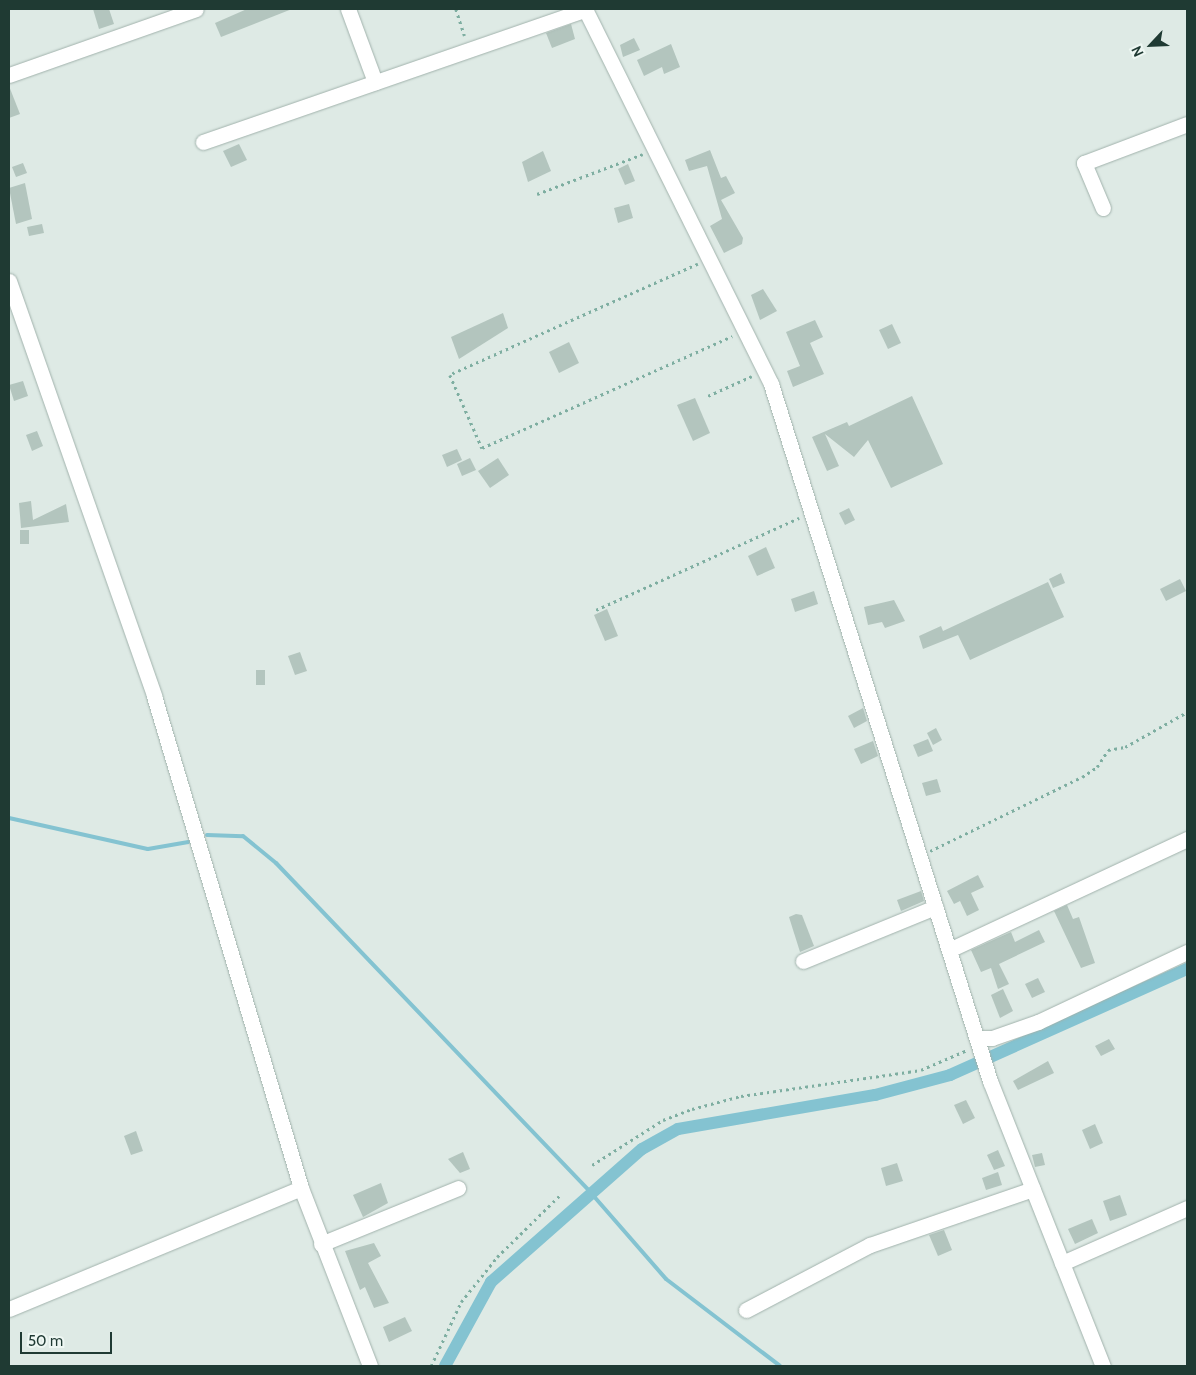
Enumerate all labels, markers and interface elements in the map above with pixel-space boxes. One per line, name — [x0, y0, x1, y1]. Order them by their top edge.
north arrow — [1126, 20, 1176, 70]
text: N — [1127, 43, 1148, 60]
scale bar — [22, 1322, 115, 1354]
text: 50 m — [28, 1332, 63, 1350]

